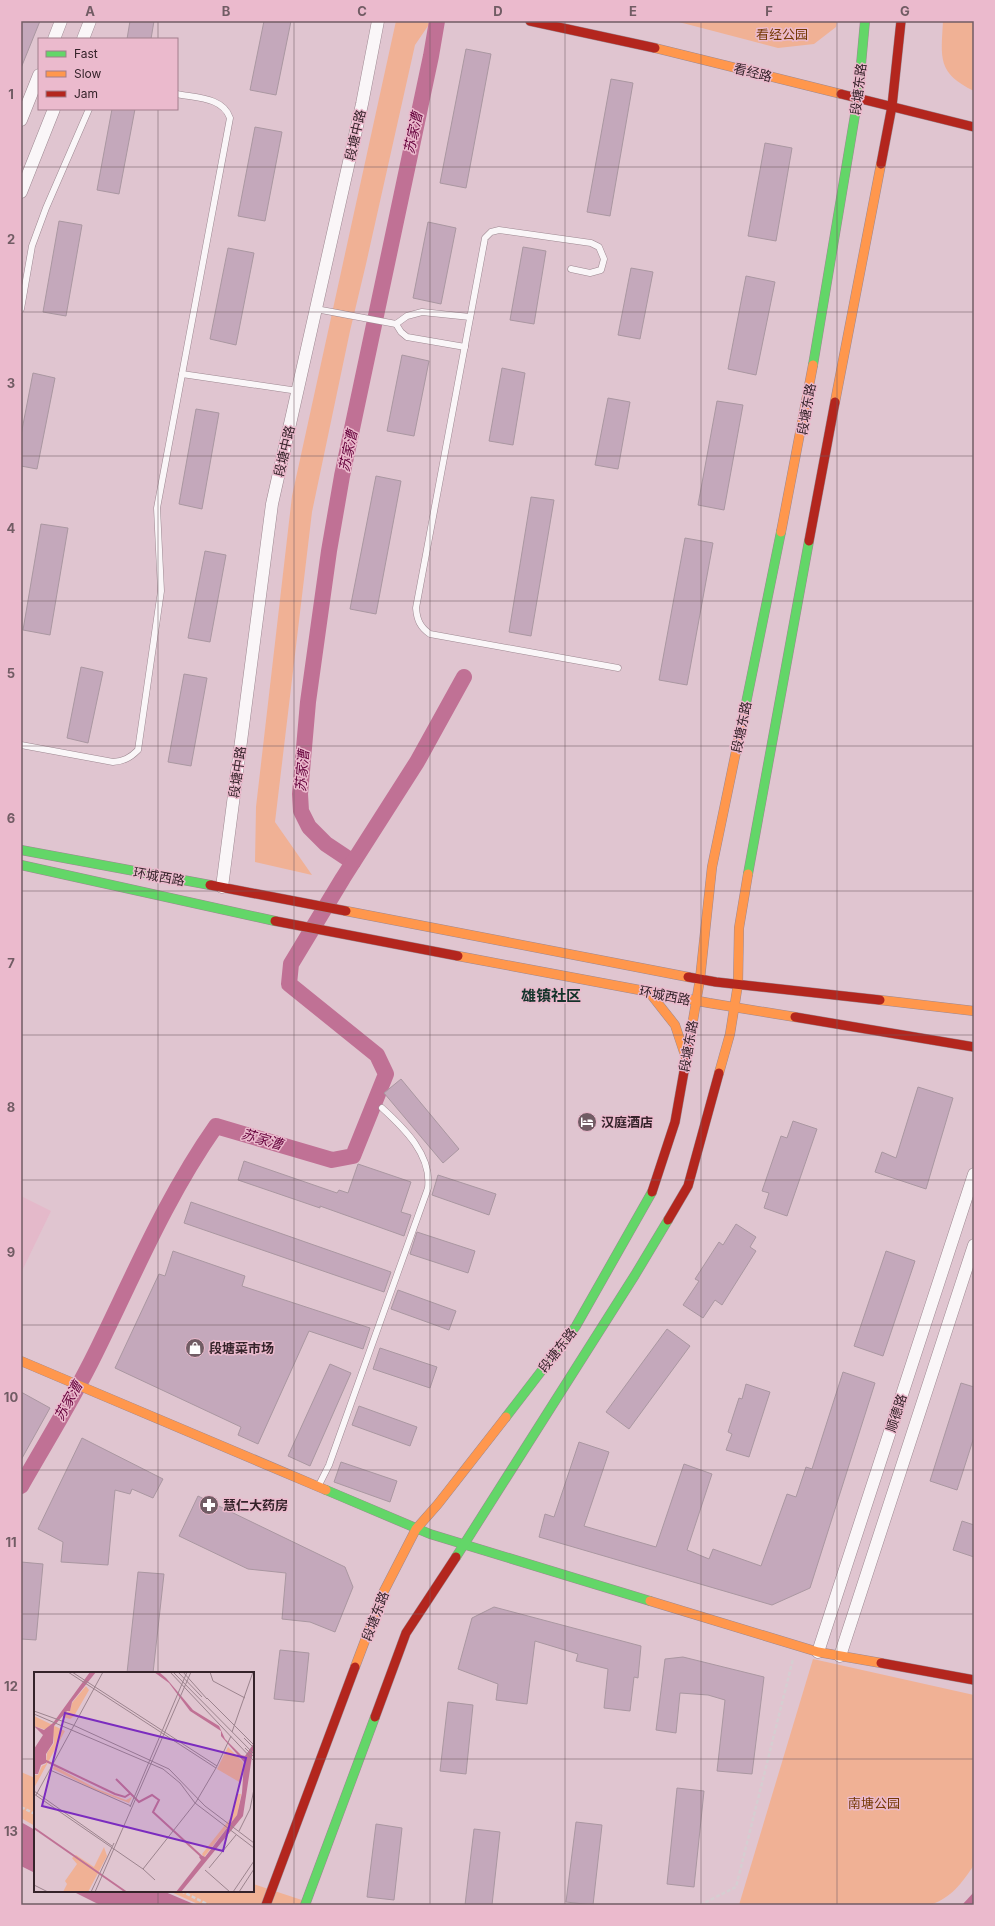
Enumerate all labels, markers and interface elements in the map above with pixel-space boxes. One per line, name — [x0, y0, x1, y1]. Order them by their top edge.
text: A — [85, 3, 95, 19]
text: B — [222, 3, 231, 19]
text: C — [357, 3, 367, 19]
text: D — [493, 3, 503, 19]
text: E — [629, 3, 637, 19]
text: F — [765, 3, 773, 19]
text: G — [900, 3, 910, 19]
park label: 看经公园 — [756, 26, 808, 42]
legend — [38, 38, 178, 110]
text: Fast — [74, 46, 98, 61]
street label: 看经路 — [732, 60, 774, 84]
street label: 段塘东路 — [847, 62, 869, 116]
text: Slow — [74, 66, 102, 81]
text: 1 — [8, 86, 14, 102]
text: Jam — [74, 86, 98, 101]
street label: 段塘中路 — [341, 108, 369, 162]
water label: 苏家漕 — [400, 108, 426, 155]
text: 2 — [7, 231, 15, 247]
text: 3 — [7, 375, 15, 391]
street label: 段塘东路 — [794, 382, 818, 436]
street label: 段塘中路 — [270, 424, 298, 478]
water label: 苏家漕 — [335, 426, 361, 473]
text: 4 — [7, 520, 16, 536]
text: 5 — [7, 665, 15, 681]
street label: 段塘东路 — [728, 700, 754, 754]
street label: 段塘中路 — [225, 745, 249, 799]
water label: 苏家漕 — [291, 746, 312, 793]
text: 6 — [7, 810, 15, 826]
street label: 环城西路 — [132, 864, 186, 888]
text: 7 — [7, 955, 15, 971]
street label: 环城西路 — [638, 982, 692, 1008]
district label: 雄镇社区 — [521, 986, 581, 1005]
street label: 段塘东路 — [676, 1019, 700, 1073]
text: 8 — [7, 1099, 15, 1115]
hotel icon: 汉庭酒店 — [576, 1111, 598, 1133]
place label: 汉庭酒店 — [601, 1114, 653, 1130]
water label: 苏家漕 — [240, 1125, 288, 1153]
text: 9 — [7, 1244, 15, 1260]
street label: 段塘东路 — [535, 1325, 579, 1375]
shop icon: 段塘菜市场 — [184, 1337, 206, 1359]
place label: 段塘菜市场 — [209, 1340, 274, 1356]
water label: 苏家漕 — [50, 1376, 87, 1423]
text: 10 — [4, 1389, 18, 1405]
street label: 顺德路 — [882, 1392, 910, 1434]
pharmacy icon: 慧仁大药房 — [198, 1494, 220, 1516]
place label: 慧仁大药房 — [223, 1497, 288, 1513]
text: 11 — [5, 1534, 17, 1550]
street label: 段塘东路 — [358, 1589, 392, 1643]
inset map — [34, 1672, 254, 1892]
text: 12 — [4, 1678, 18, 1694]
park label: 南塘公园 — [848, 1795, 900, 1811]
text: 13 — [4, 1823, 18, 1839]

